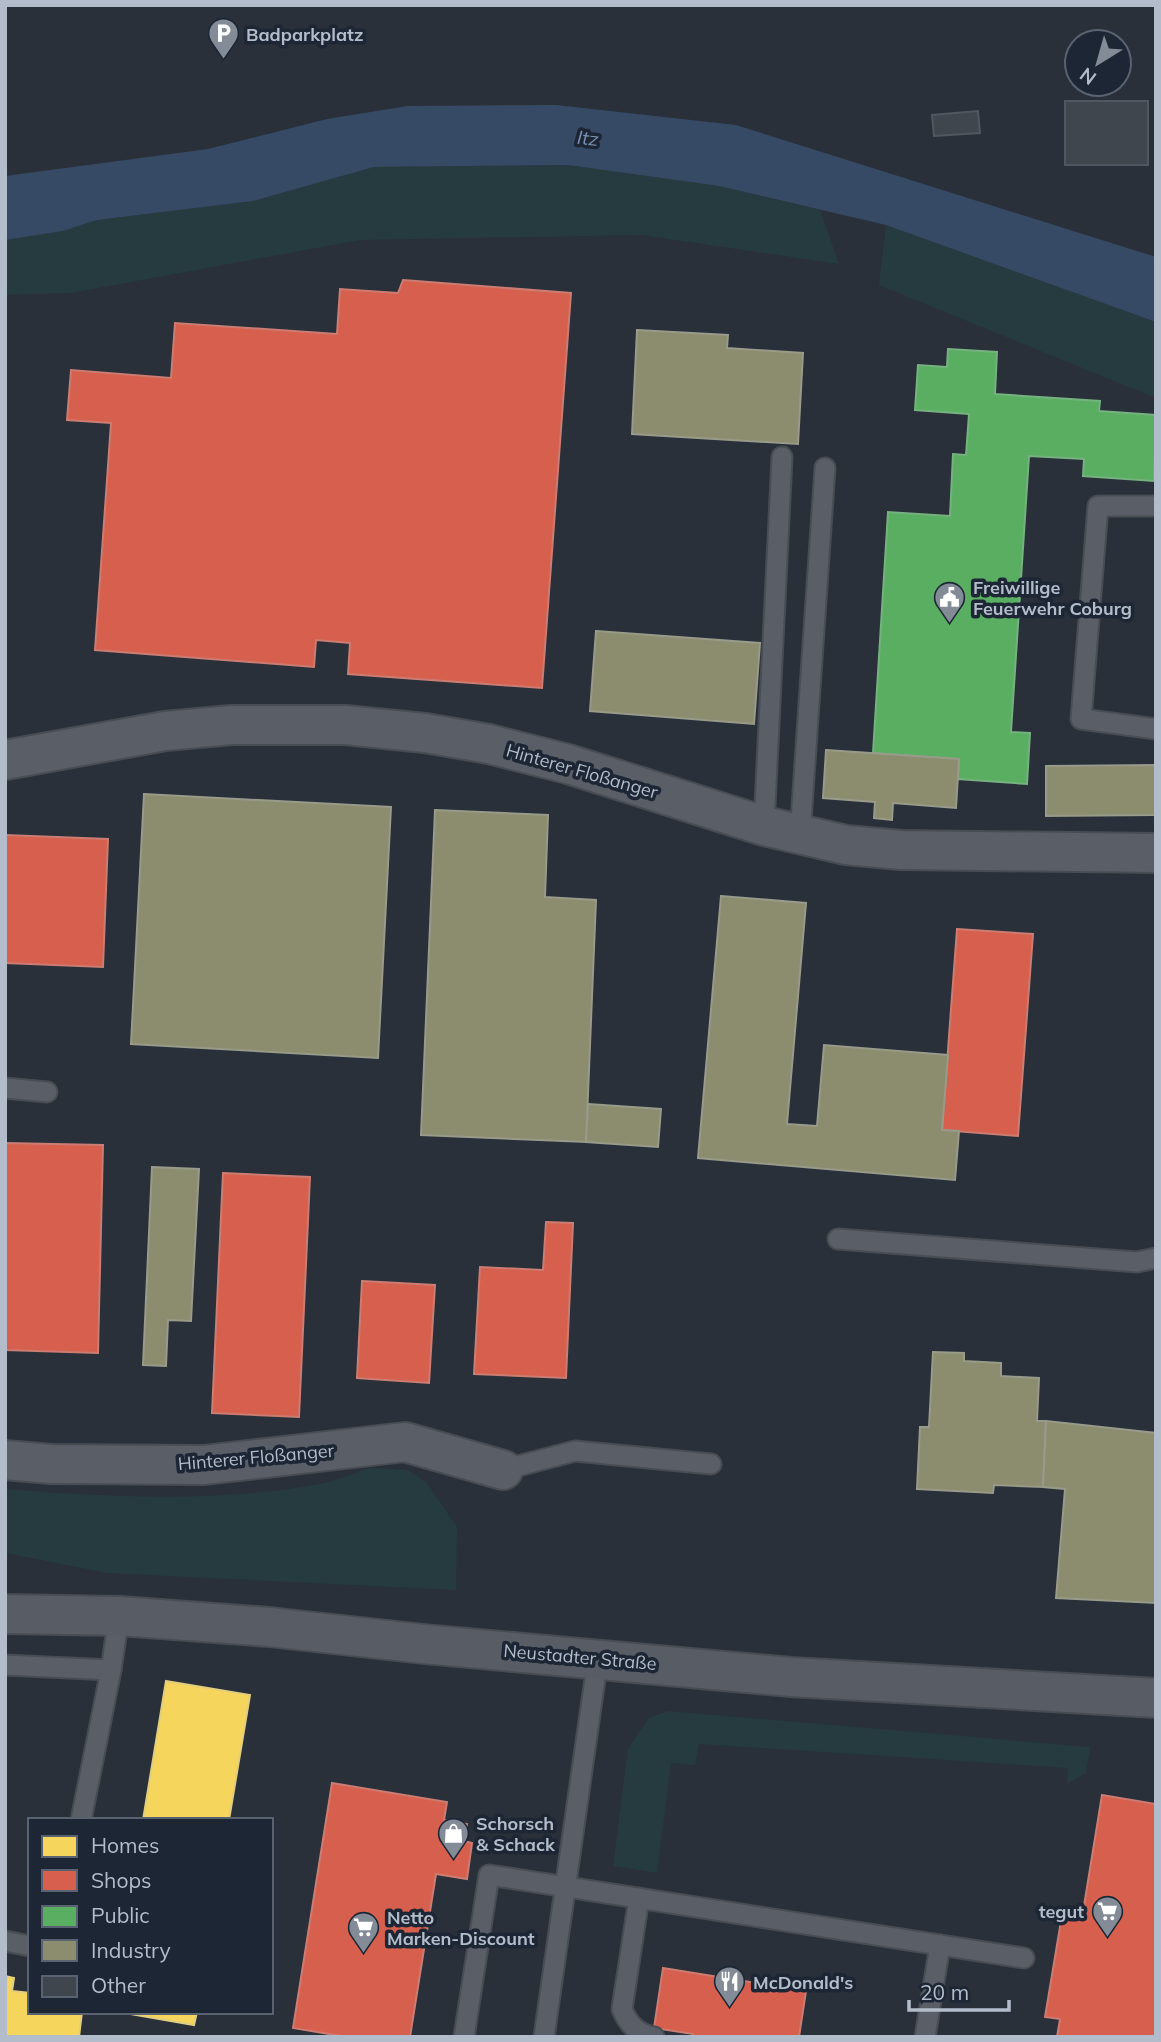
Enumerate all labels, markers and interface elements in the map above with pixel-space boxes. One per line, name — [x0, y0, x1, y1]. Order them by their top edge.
parking icon: Badparkplatz — [206, 17, 240, 61]
place label: Badparkplatz — [246, 23, 363, 46]
north arrow — [1063, 28, 1133, 98]
text: N — [1075, 63, 1101, 90]
water label: Itz — [576, 125, 600, 151]
place label: Freiwillige Feuerwehr Coburg — [973, 576, 1132, 620]
public building icon: Freiwillige Feuerwehr Coburg — [933, 580, 967, 624]
street label: Hinterer Floßanger — [504, 738, 661, 804]
street label: Hinterer Floßanger — [177, 1439, 336, 1475]
street label: Neustadter Straße — [503, 1639, 657, 1675]
place label: Schorsch & Schack — [476, 1812, 556, 1856]
shop icon: Schorsch & Schack — [436, 1816, 470, 1860]
legend — [28, 1818, 273, 2014]
text: Homes — [91, 1832, 159, 1858]
text: Shops — [91, 1867, 151, 1893]
supermarket icon: tegut — [1090, 1894, 1124, 1938]
place label: tegut — [1039, 1900, 1084, 1923]
text: Public — [91, 1902, 150, 1928]
place label: Netto Marken-Discount — [387, 1906, 535, 1950]
supermarket icon: Netto Marken-Discount — [347, 1910, 381, 1954]
text: Industry — [91, 1937, 171, 1963]
restaurant icon: McDonald's — [713, 1965, 747, 2009]
scale bar — [909, 1968, 1009, 2012]
place label: McDonald's — [753, 1971, 853, 1994]
text: Other — [91, 1972, 146, 1998]
text: 20 m — [920, 1979, 969, 2005]

